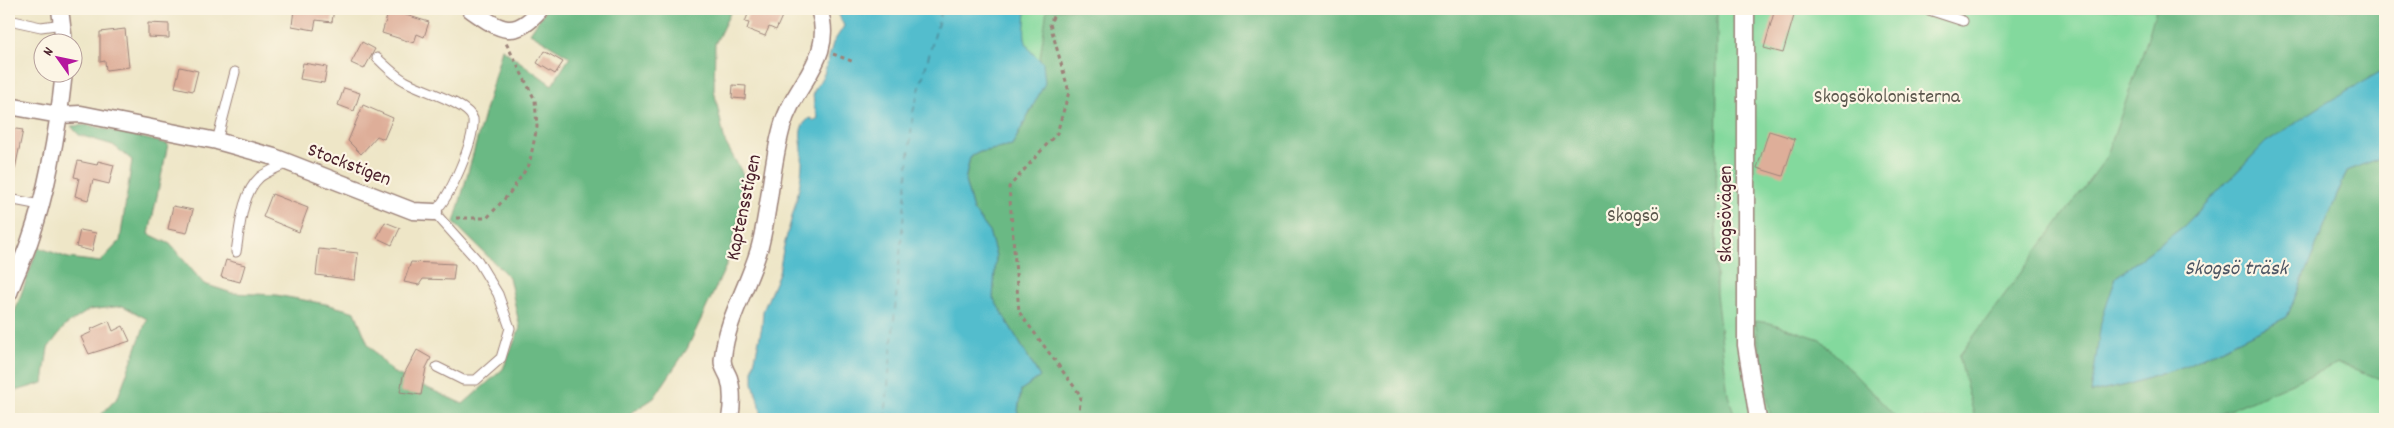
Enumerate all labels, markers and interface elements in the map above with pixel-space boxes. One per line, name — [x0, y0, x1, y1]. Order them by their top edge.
north arrow — [32, 32, 82, 82]
text: N — [39, 44, 59, 60]
park label: Skogsökolonisterna — [1814, 84, 1961, 112]
street label: Stockstigen — [303, 137, 395, 195]
street label: Kaptensstigen — [720, 152, 770, 263]
street label: Skogsövägen — [1713, 165, 1741, 263]
park label: Skogsö — [1607, 203, 1659, 231]
water label: Skogsö träsk — [2185, 255, 2290, 285]

